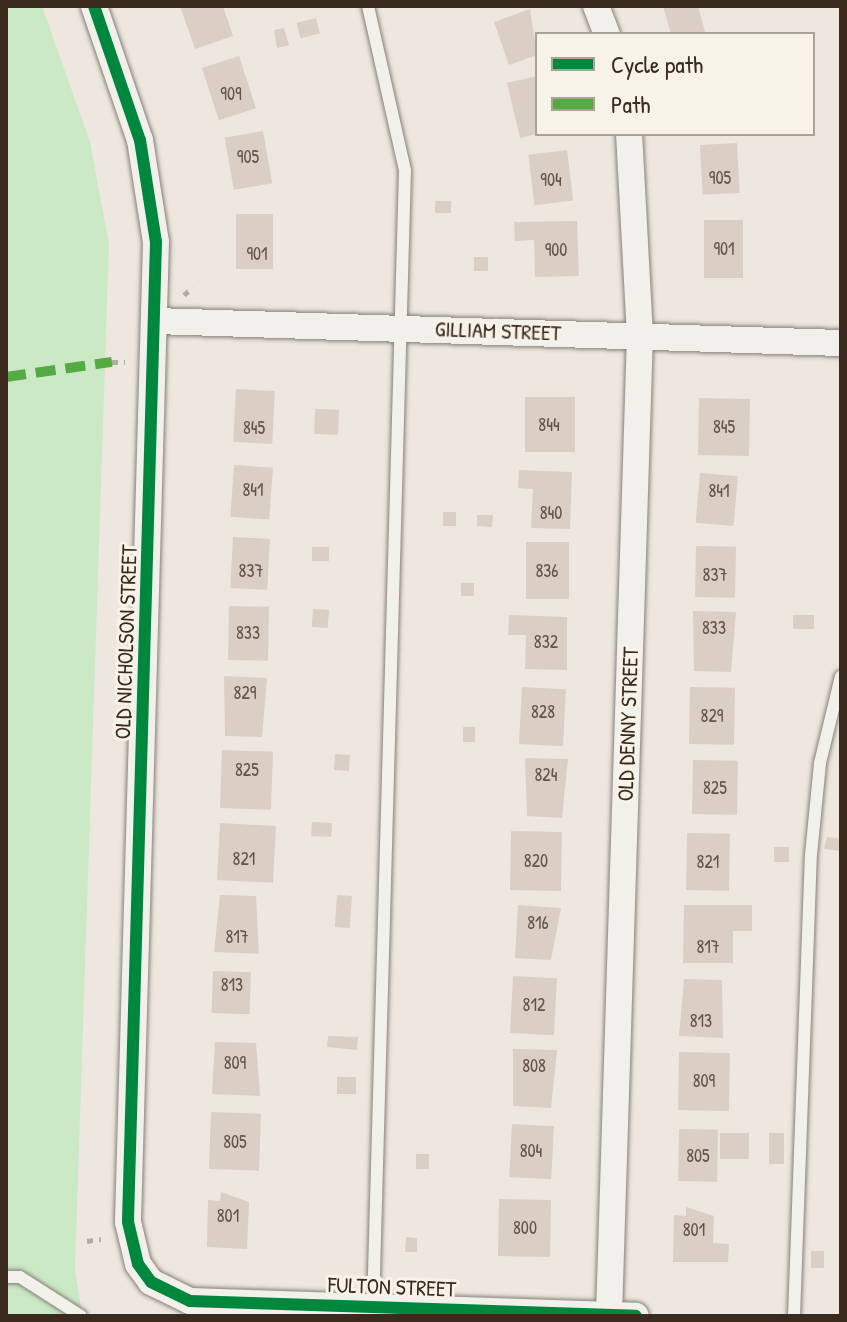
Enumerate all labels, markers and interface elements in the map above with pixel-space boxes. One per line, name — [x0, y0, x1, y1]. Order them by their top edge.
legend — [535, 32, 815, 136]
text: Cycle path — [611, 48, 703, 80]
house number: 909 — [220, 83, 242, 105]
text: Path — [611, 88, 650, 120]
house number: 905 — [237, 146, 259, 168]
house number: 905 — [709, 167, 731, 189]
house number: 904 — [540, 169, 562, 191]
house number: 901 — [713, 238, 735, 260]
house number: 900 — [545, 239, 567, 261]
house number: 901 — [246, 243, 268, 265]
street label: GILLIAM STREET — [434, 316, 562, 346]
house number: 844 — [538, 414, 560, 436]
house number: 845 — [713, 416, 735, 438]
house number: 845 — [243, 417, 265, 439]
house number: 841 — [242, 479, 264, 501]
house number: 841 — [708, 480, 730, 502]
house number: 840 — [540, 502, 562, 524]
street label: OLD NICHOLSON STREET — [109, 544, 143, 740]
house number: 837 — [239, 560, 263, 582]
house number: 836 — [535, 560, 559, 582]
house number: 837 — [703, 564, 727, 586]
house number: 833 — [702, 617, 726, 639]
house number: 833 — [236, 622, 260, 644]
house number: 832 — [534, 631, 558, 653]
street label: OLD DENNY STREET — [612, 646, 644, 802]
house number: 829 — [234, 682, 256, 704]
house number: 828 — [531, 701, 555, 723]
house number: 829 — [701, 705, 723, 727]
house number: 825 — [235, 759, 259, 781]
house number: 824 — [535, 764, 557, 786]
house number: 825 — [703, 777, 727, 799]
house number: 821 — [233, 848, 255, 870]
house number: 820 — [524, 850, 548, 872]
house number: 821 — [697, 851, 719, 873]
house number: 816 — [527, 912, 549, 934]
house number: 817 — [225, 926, 249, 948]
house number: 817 — [696, 936, 720, 958]
house number: 813 — [221, 974, 243, 996]
house number: 812 — [523, 994, 545, 1016]
house number: 813 — [690, 1010, 712, 1032]
house number: 809 — [224, 1052, 246, 1074]
house number: 808 — [522, 1055, 546, 1077]
house number: 809 — [693, 1070, 715, 1092]
house number: 805 — [223, 1131, 247, 1153]
house number: 804 — [520, 1140, 542, 1162]
house number: 805 — [686, 1145, 710, 1167]
house number: 801 — [217, 1205, 239, 1227]
house number: 800 — [513, 1217, 537, 1239]
house number: 801 — [683, 1219, 705, 1241]
street label: FULTON STREET — [328, 1272, 456, 1302]

